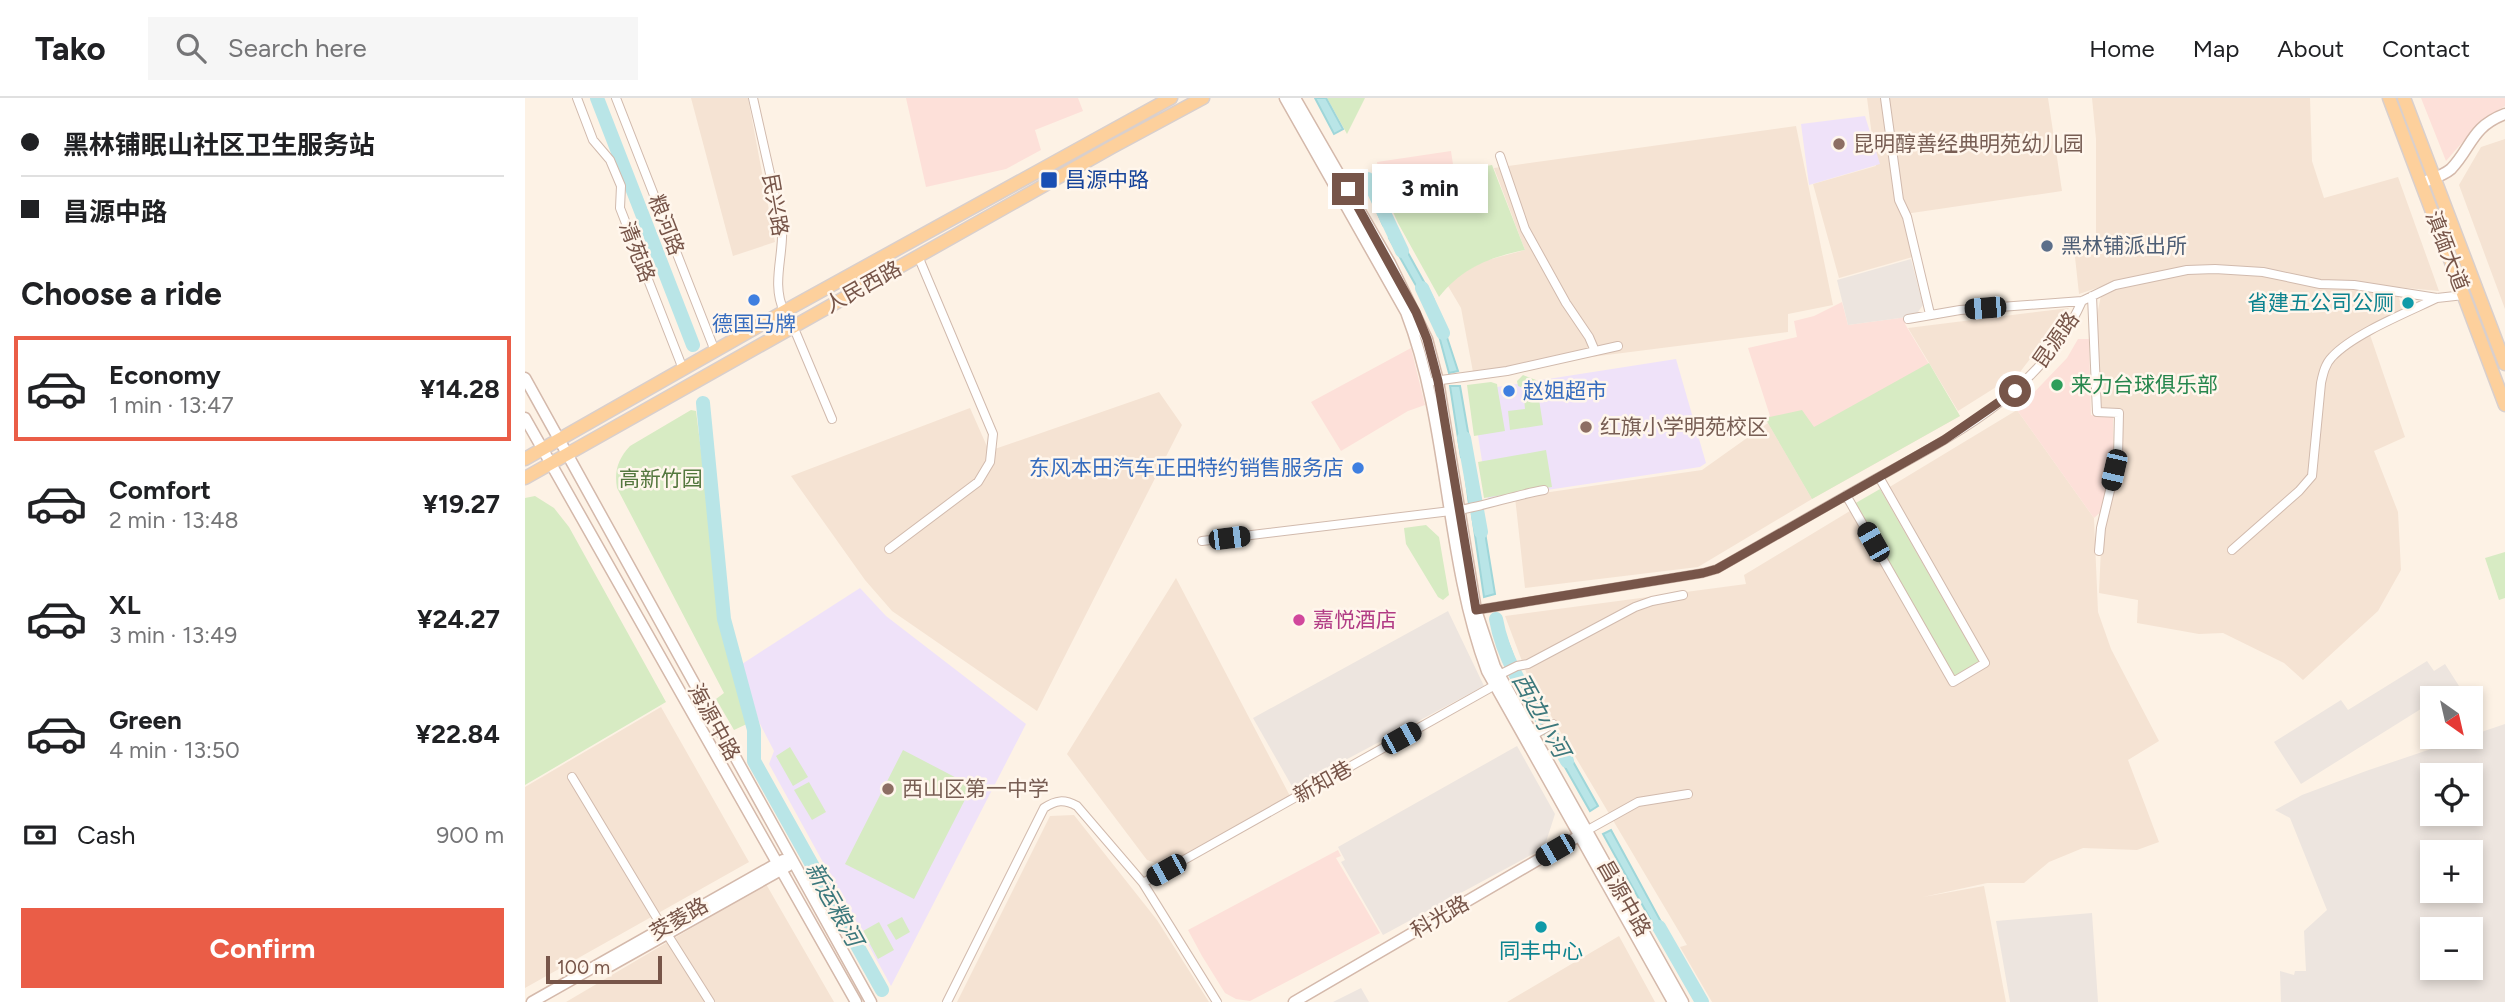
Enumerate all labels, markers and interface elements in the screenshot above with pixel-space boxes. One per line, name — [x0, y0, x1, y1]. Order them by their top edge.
search box — [148, 17, 638, 80]
text: Tako — [35, 29, 106, 68]
icon: search — [172, 29, 210, 67]
text: Search here — [228, 32, 367, 64]
text: Home — [2089, 34, 2155, 63]
text: Map — [2193, 34, 2239, 63]
text: About — [2277, 34, 2344, 63]
text: Contact — [2382, 34, 2470, 63]
text: 黑林铺眠山社区卫生服务站 — [63, 129, 375, 161]
place label: 昆明醇善经典明苑幼儿园 — [1853, 131, 2084, 156]
marker: 昆明醇善经典明苑幼儿园 — [1831, 136, 1847, 152]
callout: 3 min — [1373, 164, 1488, 214]
place label: 昌源中路 — [1065, 167, 1149, 192]
marker: 昌源中路 — [1039, 170, 1059, 190]
street label: 民兴路 — [758, 172, 793, 238]
route end — [1332, 173, 1364, 205]
text: 3 min — [1401, 174, 1459, 202]
street label: 粮河路 — [644, 191, 689, 259]
text: 昌源中路 — [63, 196, 167, 228]
street label: 滇缅大道 — [2421, 207, 2474, 295]
street label: 清苑路 — [615, 218, 660, 286]
place label: 黑林铺派出所 — [2061, 233, 2187, 258]
marker: 黑林铺派出所 — [2039, 238, 2055, 254]
street label: 人民西路 — [820, 255, 906, 318]
text: Choose a ride — [21, 275, 222, 313]
place label: 省建五公司公厕 — [2247, 290, 2394, 315]
marker: 德国马牌 — [746, 292, 762, 308]
marker: 省建五公司公厕 — [2400, 295, 2416, 311]
car — [1964, 296, 2007, 320]
street label: 昆源路 — [2027, 307, 2084, 373]
place label: 德国马牌 — [712, 311, 796, 336]
icon: car — [25, 357, 88, 420]
text: Economy — [109, 359, 221, 391]
place label: 来力台球俱乐部 — [2071, 372, 2218, 397]
text: ¥14.28 — [420, 373, 500, 405]
route start — [1999, 375, 2031, 407]
marker: 来力台球俱乐部 — [2049, 377, 2065, 393]
place label: 赵姐超市 — [1523, 378, 1607, 403]
marker: 赵姐超市 — [1501, 383, 1517, 399]
text: 1 min · 13:47 — [109, 391, 234, 419]
place label: 红旗小学明苑校区 — [1600, 414, 1768, 439]
marker: 红旗小学明苑校区 — [1578, 419, 1594, 435]
car — [2100, 447, 2129, 493]
place label: 东风本田汽车正田特约销售服务店 — [1029, 455, 1344, 480]
marker: 东风本田汽车正田特约销售服务店 — [1350, 460, 1366, 476]
park label: 高新竹园 — [619, 466, 703, 491]
icon: car — [25, 472, 88, 535]
text: Comfort — [109, 474, 211, 506]
text: ¥19.27 — [422, 488, 500, 520]
text: 2 min · 13:48 — [109, 506, 239, 534]
car — [1854, 519, 1893, 565]
car — [1207, 525, 1252, 551]
icon: car — [25, 587, 88, 650]
text: XL — [109, 589, 141, 621]
text: ¥24.27 — [417, 603, 500, 635]
place label: 嘉悦酒店 — [1313, 607, 1397, 632]
marker: 嘉悦酒店 — [1291, 612, 1307, 628]
text: 3 min · 13:49 — [109, 621, 237, 649]
water label: 西边小河 — [1506, 668, 1577, 766]
street label: 海源中路 — [683, 679, 746, 765]
north arrow — [2420, 686, 2483, 749]
map controls — [2420, 686, 2483, 980]
icon: car — [25, 702, 88, 765]
text: Green — [109, 704, 182, 736]
text: ¥22.84 — [416, 718, 500, 750]
car — [1378, 719, 1425, 757]
text: 4 min · 13:50 — [109, 736, 240, 764]
street label: 新知巷 — [1289, 755, 1356, 808]
button: locate — [2420, 763, 2483, 826]
place label: 西山区第一中学 — [902, 776, 1049, 801]
marker: 西山区第一中学 — [880, 781, 896, 797]
icon: cash — [21, 816, 59, 854]
text: Cash — [77, 819, 136, 851]
text: 900 m — [436, 821, 504, 849]
car — [1532, 830, 1579, 870]
button: + — [2420, 840, 2483, 903]
car — [1143, 851, 1190, 889]
street label: 昌源中路 — [1593, 855, 1656, 940]
water label: 新运粮河 — [799, 857, 870, 955]
street label: 科光路 — [1406, 890, 1473, 943]
street label: 茭菱路 — [645, 892, 712, 945]
button: Confirm — [21, 908, 504, 988]
button: − — [2420, 917, 2483, 980]
marker: 同丰中心 — [1533, 919, 1549, 935]
place label: 同丰中心 — [1499, 938, 1583, 963]
scale bar — [546, 953, 661, 985]
text: 100 m — [557, 956, 610, 979]

